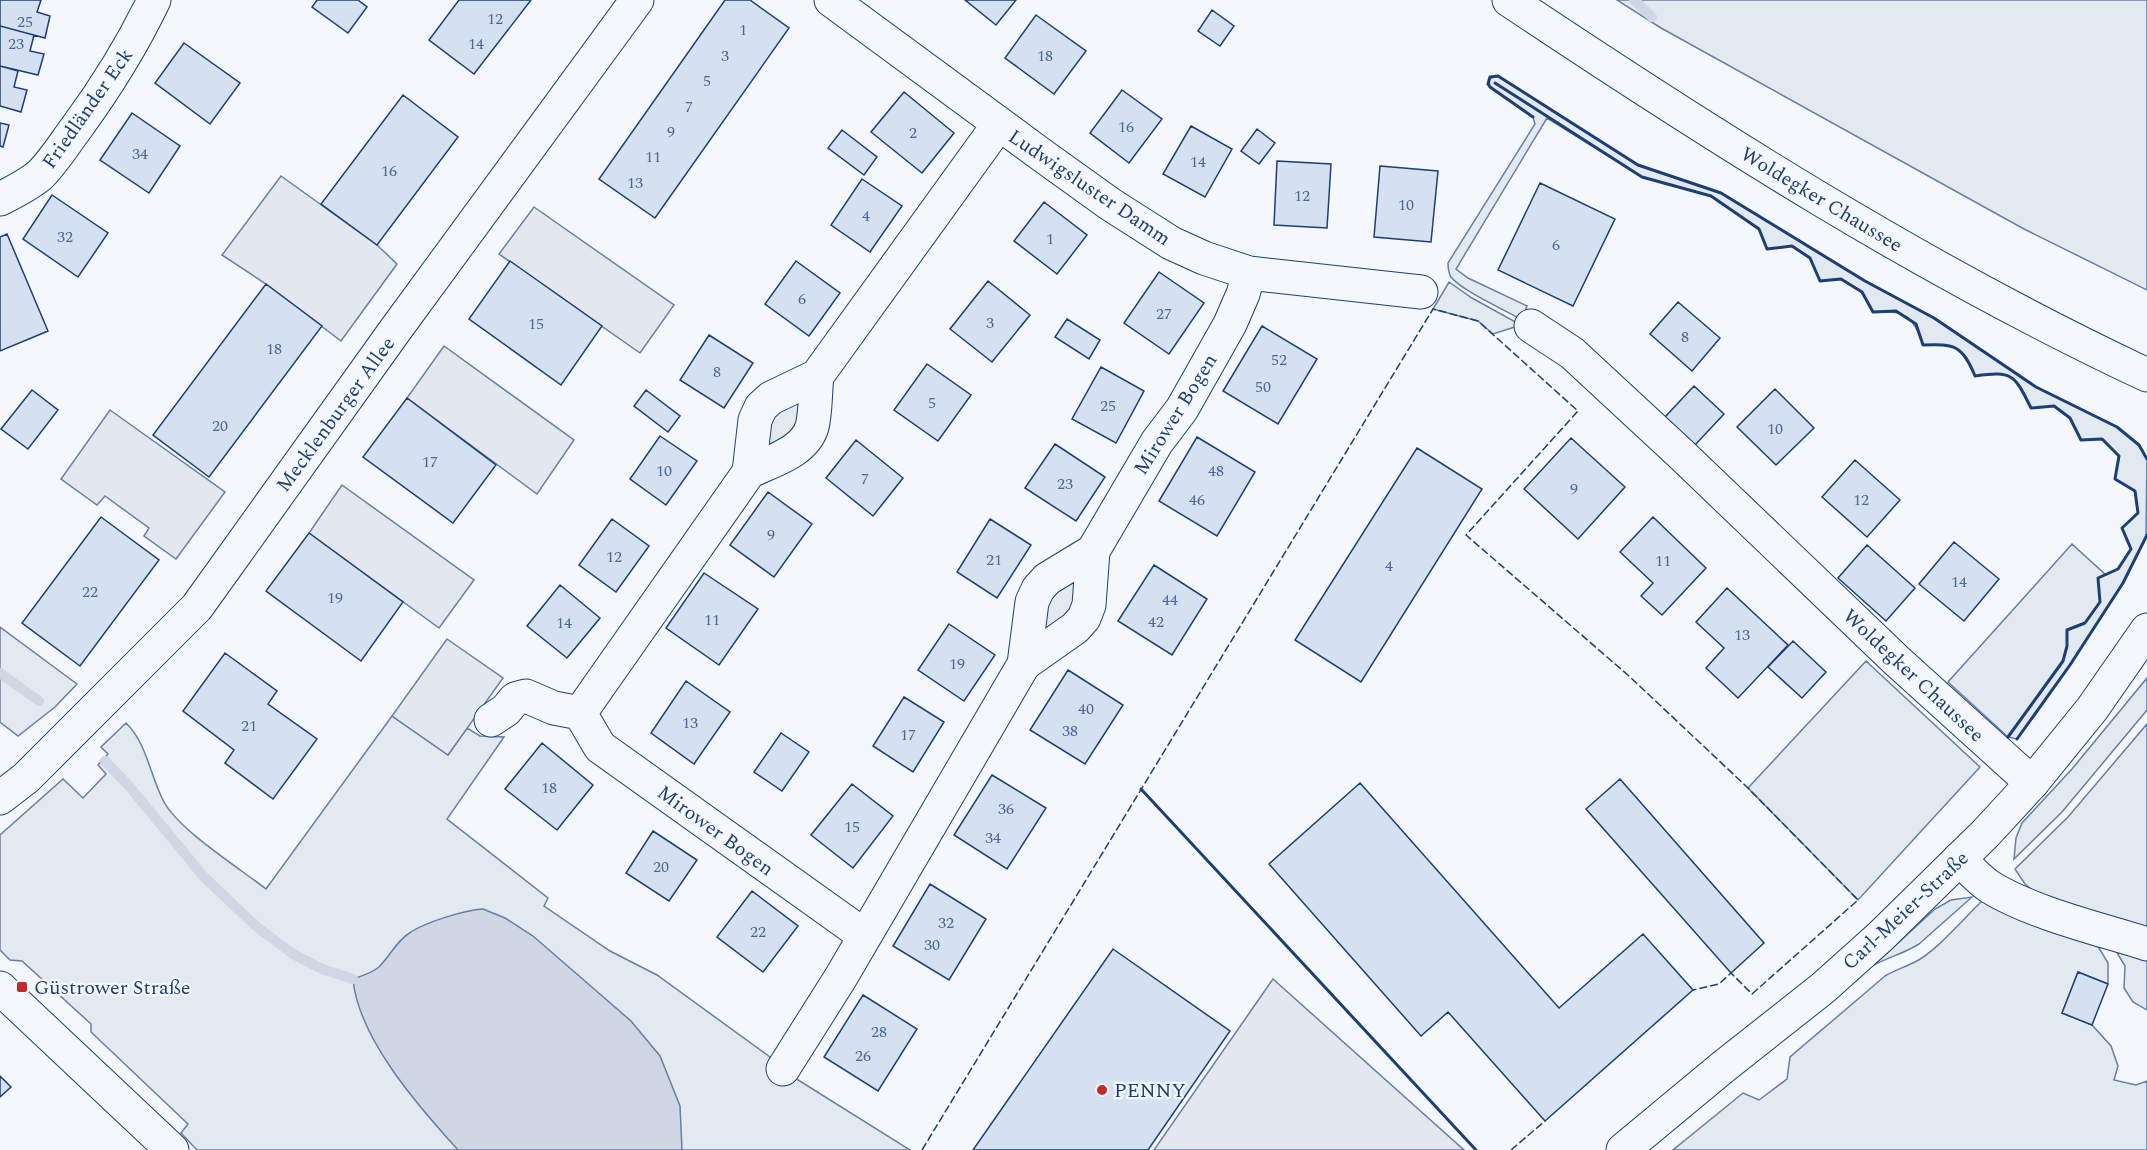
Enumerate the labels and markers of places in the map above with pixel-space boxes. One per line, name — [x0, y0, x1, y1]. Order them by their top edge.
place label: Güstrower Straße — [34, 973, 190, 1003]
marker: Güstrower Straße — [15, 980, 29, 994]
place label: PENNY — [1114, 1076, 1186, 1106]
marker: PENNY — [1095, 1083, 1109, 1097]

